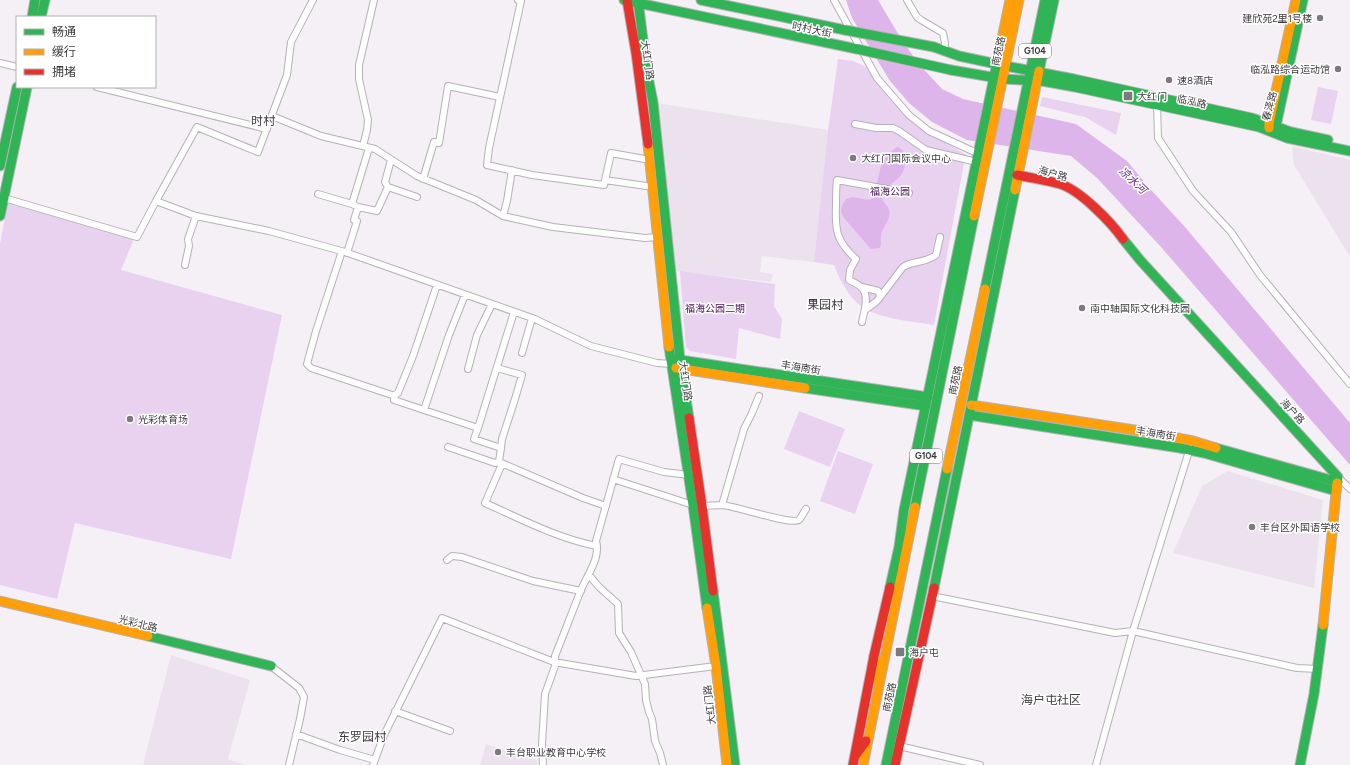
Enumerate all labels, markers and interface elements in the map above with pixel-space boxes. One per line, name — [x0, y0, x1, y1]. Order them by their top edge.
place label: 建欣苑2里1号楼 — [1242, 12, 1312, 25]
marker: 建欣苑2里1号楼 — [1315, 13, 1325, 23]
legend — [16, 16, 156, 88]
street label: 时村大街 — [791, 19, 833, 40]
text: 畅通 — [52, 25, 76, 39]
street label: 南苑路 — [989, 35, 1008, 67]
street label: 大红门路 — [638, 39, 657, 81]
road number: G104 — [1019, 44, 1051, 58]
text: 缓行 — [52, 45, 76, 59]
place label: 临泓路综合运动馆 — [1250, 63, 1330, 76]
marker: 临泓路综合运动馆 — [1333, 64, 1343, 74]
text: 拥堵 — [52, 65, 76, 79]
place label: 速8酒店 — [1177, 74, 1213, 87]
marker: 速8酒店 — [1164, 75, 1174, 85]
marker: 大红门 — [1122, 90, 1134, 102]
place label: 大红门 — [1137, 90, 1167, 103]
street label: 春泽路 — [1259, 90, 1280, 122]
street label: 临泓路 — [1176, 92, 1208, 111]
district label: 时村 — [251, 114, 276, 128]
place label: 大红门国际会议中心 — [861, 152, 951, 165]
marker: 大红门国际会议中心 — [848, 153, 858, 163]
street label: 海户路 — [1037, 163, 1069, 184]
water label: 凉水河 — [1116, 164, 1151, 198]
park label: 福海公园 — [870, 185, 910, 198]
district label: 果园村 — [807, 298, 844, 312]
park label: 福海公园二期 — [685, 302, 745, 315]
place label: 南中轴国际文化科技园 — [1090, 302, 1190, 315]
marker: 南中轴国际文化科技园 — [1077, 303, 1087, 313]
street label: 丰海南街 — [780, 358, 822, 377]
street label: 大红门路 — [676, 360, 695, 402]
street label: 南苑路 — [946, 364, 965, 396]
street label: 海户路 — [1278, 396, 1308, 427]
place label: 光彩体育场 — [138, 413, 188, 426]
marker: 光彩体育场 — [125, 414, 135, 424]
street label: 丰海南街 — [1135, 424, 1177, 443]
road number: G104 — [910, 449, 942, 463]
place label: 丰台区外国语学校 — [1260, 521, 1340, 534]
marker: 丰台区外国语学校 — [1247, 522, 1257, 532]
street label: 光彩北路 — [117, 612, 159, 635]
marker: 海户屯 — [894, 646, 906, 658]
place label: 海户屯 — [909, 646, 939, 659]
street label: 南苑路 — [880, 681, 899, 713]
street label: 大红门路 — [701, 684, 718, 726]
district label: 海户屯社区 — [1021, 693, 1081, 707]
district label: 东罗园村 — [338, 730, 387, 744]
place label: 丰台职业教育中心学校 — [506, 746, 606, 759]
marker: 丰台职业教育中心学校 — [493, 747, 503, 757]

